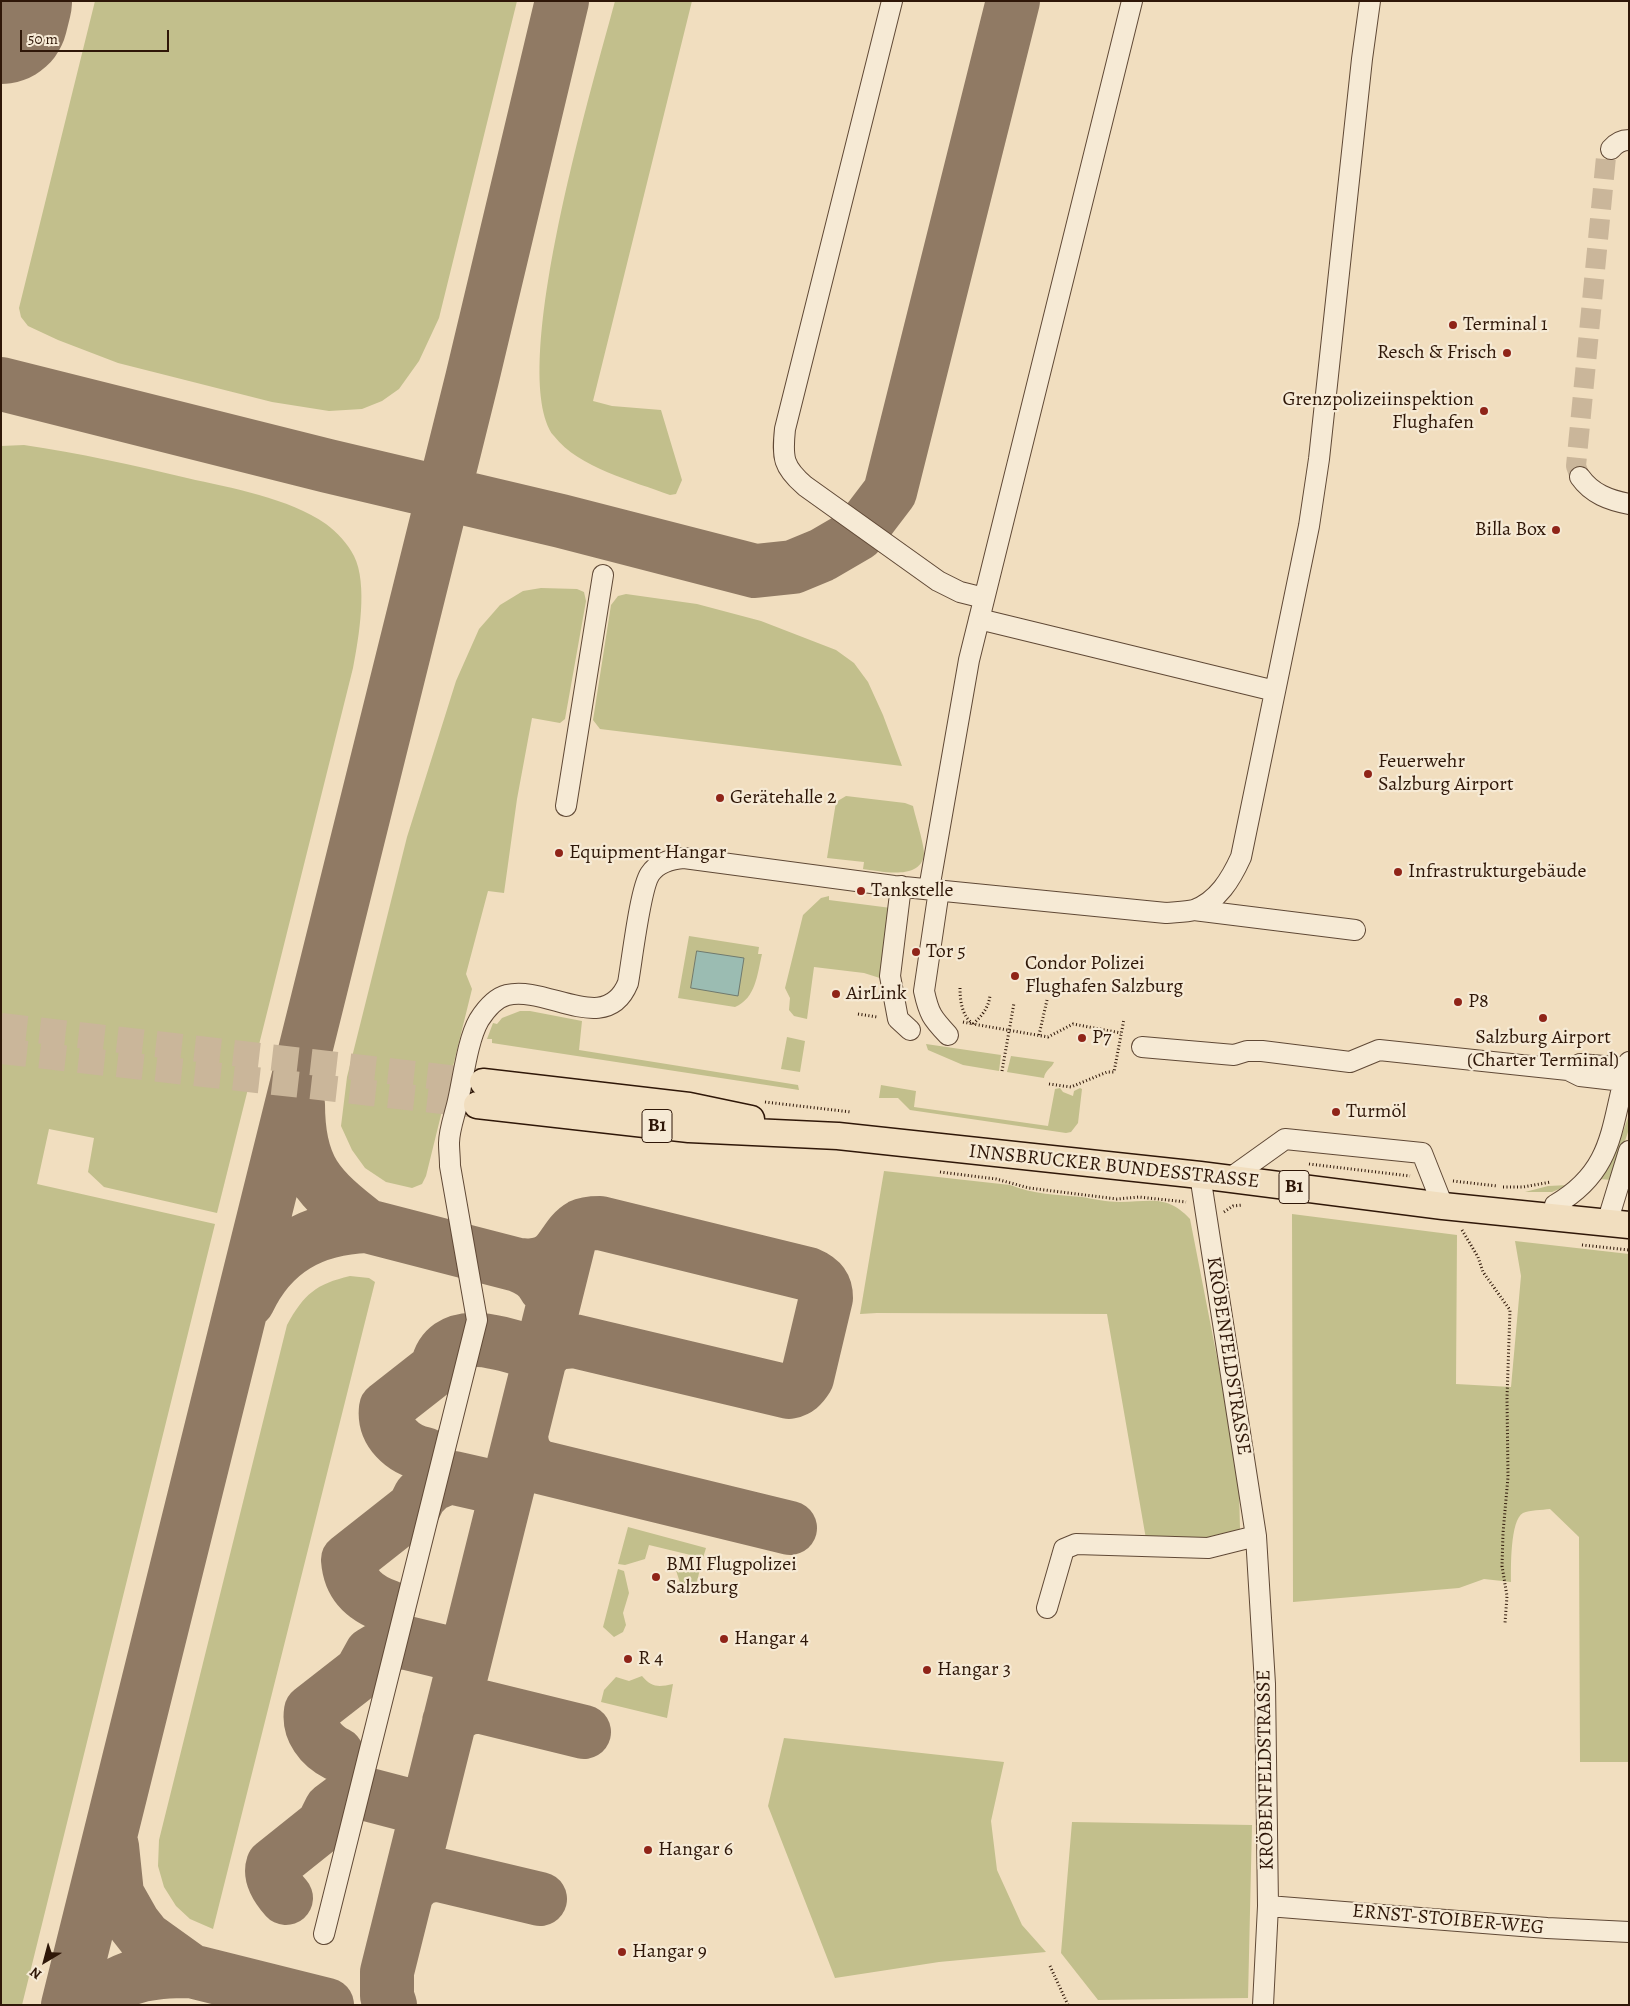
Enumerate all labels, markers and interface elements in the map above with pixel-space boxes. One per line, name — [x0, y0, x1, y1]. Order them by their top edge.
scale bar — [22, 20, 171, 52]
text: 50 m — [28, 29, 58, 49]
place label: Terminal 1 — [1463, 313, 1548, 337]
marker: Terminal 1 — [1447, 319, 1459, 331]
place label: Resch & Frisch — [1377, 341, 1497, 365]
marker: Resch & Frisch — [1501, 347, 1513, 359]
place label: Grenzpolizeiinspektion Flughafen — [1282, 388, 1474, 435]
marker: Grenzpolizeiinspektion Flughafen — [1478, 405, 1490, 417]
place label: Billa Box — [1475, 518, 1546, 542]
marker: Billa Box — [1550, 524, 1562, 536]
place label: Feuerwehr Salzburg Airport — [1378, 750, 1514, 797]
marker: Feuerwehr Salzburg Airport — [1362, 768, 1374, 780]
place label: Gerätehalle 2 — [730, 786, 836, 810]
marker: Gerätehalle 2 — [714, 792, 726, 804]
place label: Equipment Hangar — [569, 841, 726, 865]
marker: Equipment Hangar — [553, 847, 565, 859]
place label: Infrastrukturgebäude — [1408, 860, 1586, 884]
marker: Infrastrukturgebäude — [1392, 866, 1404, 878]
place label: Tankstelle — [871, 879, 953, 903]
marker: Tankstelle — [855, 885, 867, 897]
place label: Tor 5 — [926, 940, 966, 964]
marker: Tor 5 — [910, 946, 922, 958]
place label: Condor Polizei Flughafen Salzburg — [1025, 952, 1183, 999]
marker: Condor Polizei Flughafen Salzburg — [1009, 970, 1021, 982]
place label: AirLink — [846, 982, 907, 1006]
marker: AirLink — [830, 988, 842, 1000]
place label: P8 — [1468, 990, 1489, 1014]
marker: P8 — [1452, 996, 1464, 1008]
marker: Salzburg Airport (Charter Terminal) — [1537, 1012, 1549, 1024]
place label: P7 — [1092, 1026, 1111, 1050]
place label: Salzburg Airport (Charter Terminal) — [1467, 1026, 1619, 1073]
marker: P7 — [1076, 1032, 1088, 1044]
place label: Turmöl — [1346, 1100, 1406, 1124]
marker: Turmöl — [1330, 1106, 1342, 1118]
road number: B1 — [642, 1110, 672, 1142]
street label: INNSBRUCKER BUNDESSTRASSE — [968, 1140, 1260, 1194]
road number: B1 — [1279, 1170, 1309, 1204]
street label: KRÖBENFELDSTRASSE — [1200, 1255, 1256, 1457]
place label: BMI Flugpolizei Salzburg — [666, 1553, 797, 1600]
marker: BMI Flugpolizei Salzburg — [650, 1571, 662, 1583]
place label: Hangar 4 — [734, 1627, 809, 1651]
marker: Hangar 4 — [718, 1633, 730, 1645]
place label: R 4 — [638, 1647, 663, 1671]
marker: R 4 — [622, 1653, 634, 1665]
place label: Hangar 3 — [937, 1658, 1011, 1682]
marker: Hangar 3 — [921, 1664, 933, 1676]
street label: KRÖBENFELDSTRASSE — [1252, 1669, 1280, 1871]
place label: Hangar 6 — [658, 1838, 733, 1862]
marker: Hangar 6 — [642, 1844, 654, 1856]
street label: ERNST-STOIBER-WEG — [1351, 1900, 1545, 1940]
north arrow — [20, 1936, 70, 1986]
place label: Hangar 9 — [632, 1940, 707, 1964]
marker: Hangar 9 — [616, 1946, 628, 1958]
text: N — [26, 1963, 45, 1984]

